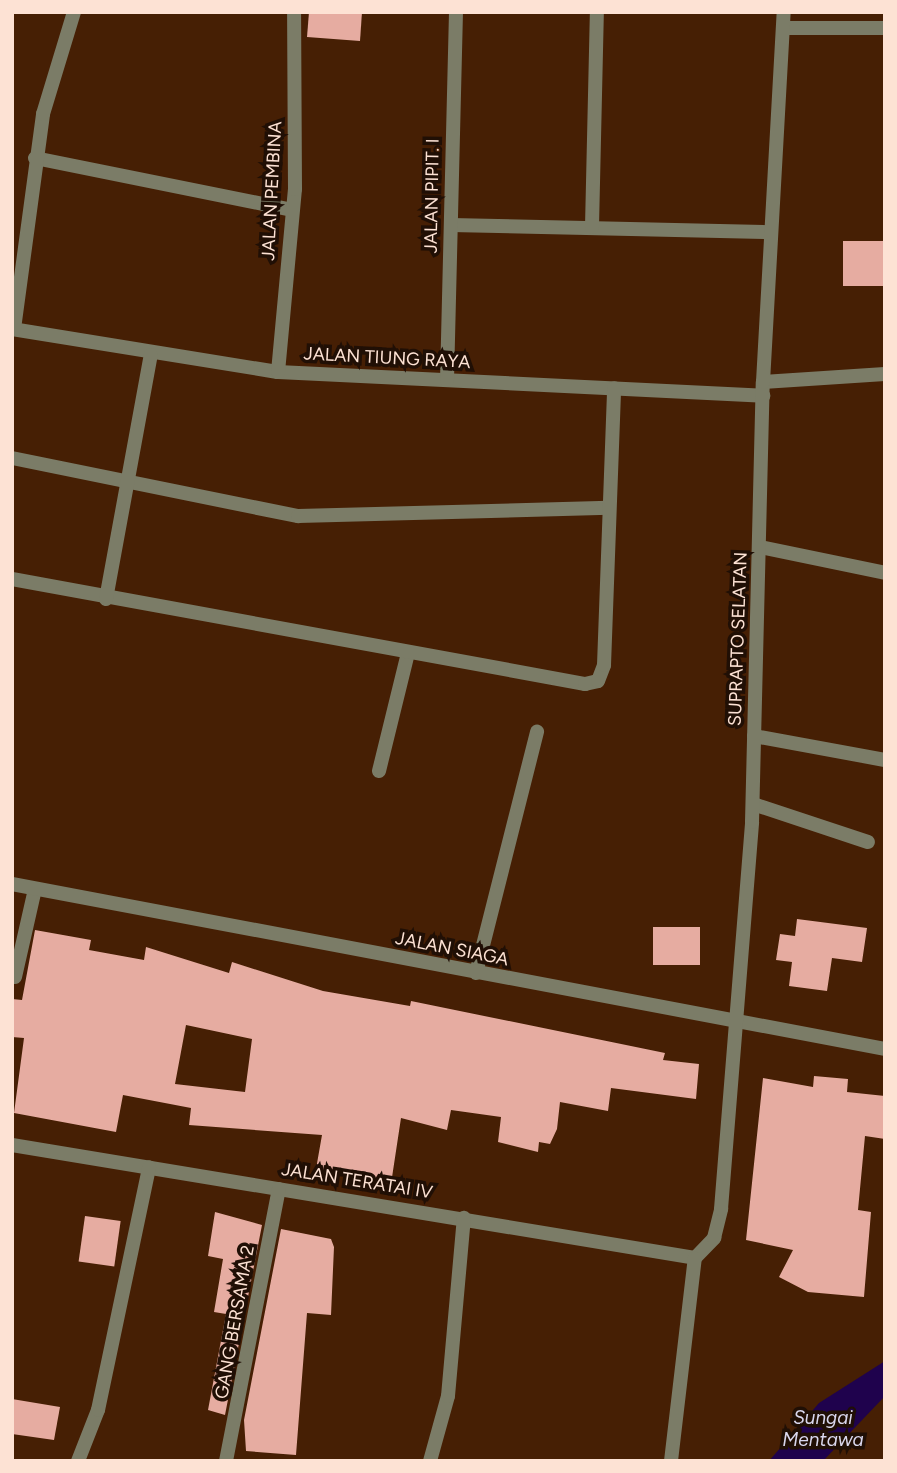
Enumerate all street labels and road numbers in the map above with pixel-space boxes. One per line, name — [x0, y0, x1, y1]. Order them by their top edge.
street label: JALAN PEMBINA — [258, 121, 286, 261]
street label: JALAN PIPIT. I — [420, 138, 444, 254]
street label: JALAN TIUNG RAYA — [303, 343, 471, 373]
street label: SUPRAPTO SELATAN — [724, 552, 752, 726]
street label: JALAN SIAGA — [394, 927, 510, 971]
street label: JALAN TERATAI IV — [280, 1158, 434, 1204]
street label: GANG BERSAMA 2 — [211, 1243, 259, 1401]

